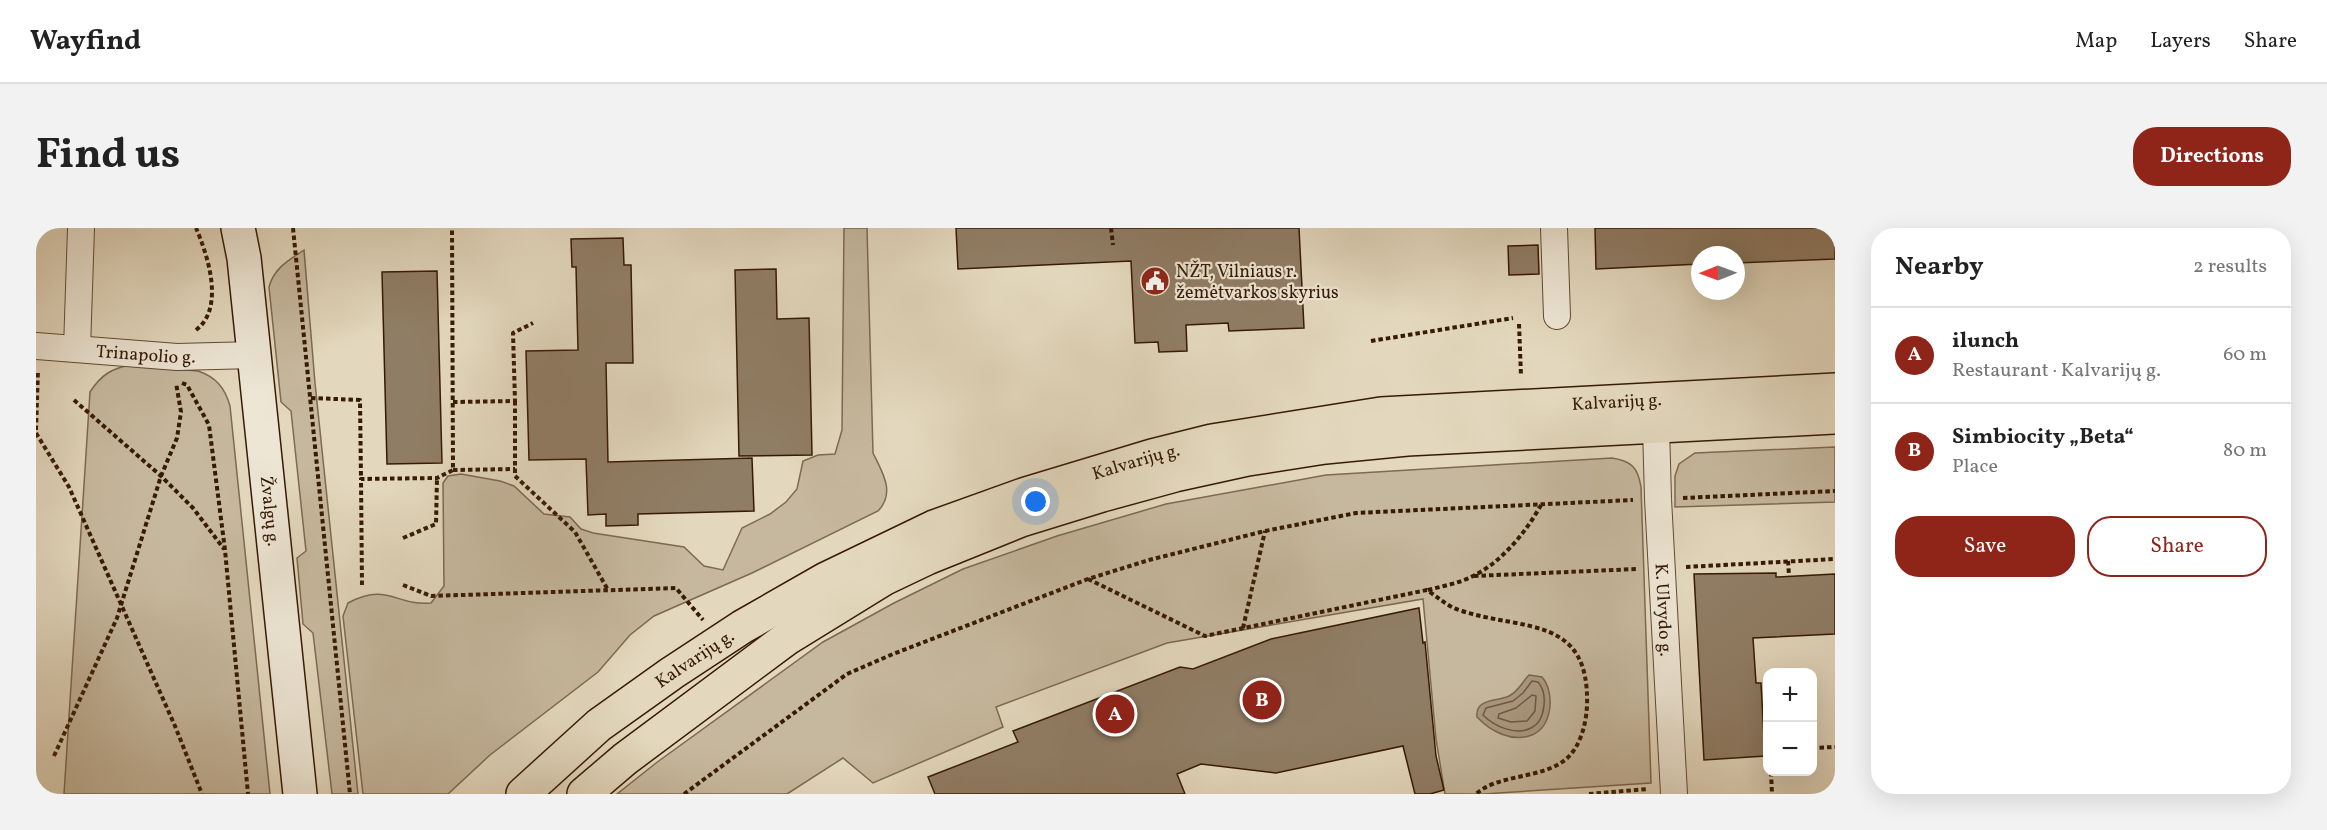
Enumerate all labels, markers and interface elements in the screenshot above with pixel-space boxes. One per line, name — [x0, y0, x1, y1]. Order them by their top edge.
text: Wayfind — [30, 22, 141, 61]
text: Map — [2075, 27, 2117, 56]
text: Layers — [2150, 27, 2211, 56]
text: Share — [2244, 27, 2297, 56]
text: Find us — [36, 127, 180, 186]
button: Directions — [2133, 127, 2291, 186]
north arrow — [1691, 246, 1745, 300]
text: Nearby — [1895, 249, 1984, 285]
text: 2 results — [2193, 253, 2267, 281]
place label: NŽT, Vilniaus r. žemėtvarkos skyrius — [1176, 260, 1339, 306]
public building icon: NŽT, Vilniaus r. žemėtvarkos skyrius — [1139, 265, 1171, 297]
text: ilunch — [1952, 326, 2019, 357]
street label: Trinapolio g. — [95, 340, 196, 371]
text: A — [1907, 341, 1922, 369]
text: 60 m — [2223, 341, 2267, 369]
text: Restaurant · Kalvarijų g. — [1952, 357, 2161, 385]
street label: Kalvarijų g. — [1571, 388, 1662, 418]
text: Simbiocity „Beta“ — [1952, 422, 2134, 453]
text: B — [1908, 437, 1921, 465]
text: 80 m — [2223, 437, 2267, 465]
street label: Kalvarijų g. — [1089, 439, 1183, 487]
text: Place — [1952, 453, 1998, 481]
street label: Žvalgų g. — [253, 475, 285, 548]
your location — [1021, 487, 1050, 516]
button: Save — [1895, 516, 2075, 577]
button: Share — [2087, 516, 2267, 577]
street label: K. Ulvydo g. — [1647, 563, 1678, 657]
street label: Kalvarijų g. — [651, 624, 740, 695]
map controls — [1763, 668, 1817, 776]
button: + — [1763, 668, 1817, 722]
pin: B — [1242, 678, 1282, 722]
pin: A — [1096, 692, 1134, 736]
button: − — [1763, 722, 1817, 776]

